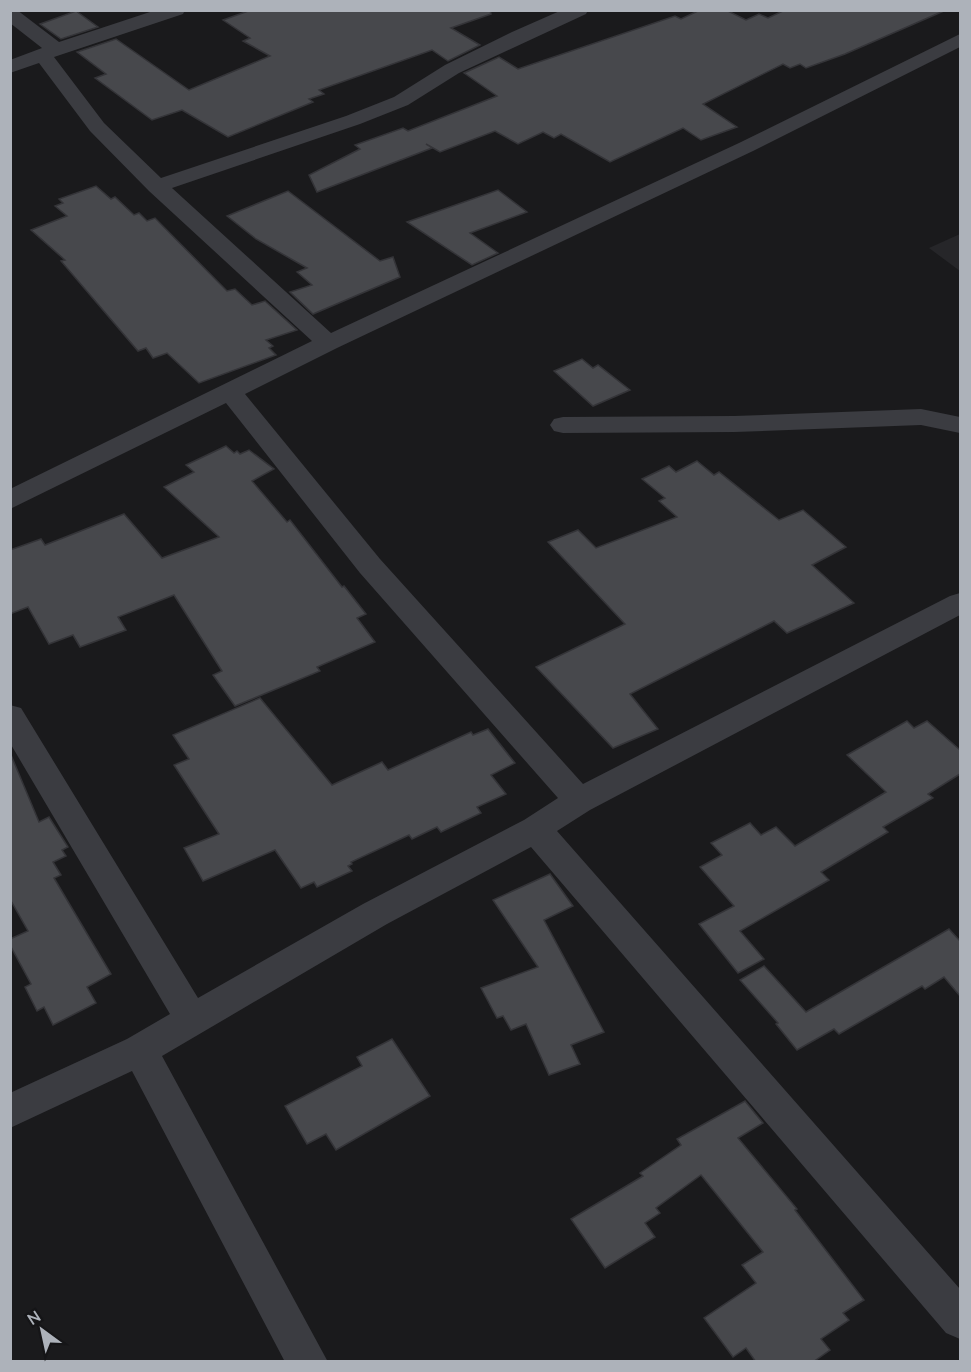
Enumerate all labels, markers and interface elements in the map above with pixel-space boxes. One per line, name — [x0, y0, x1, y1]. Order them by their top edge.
north arrow — [12, 1300, 72, 1360]
text: N — [23, 1306, 45, 1331]

